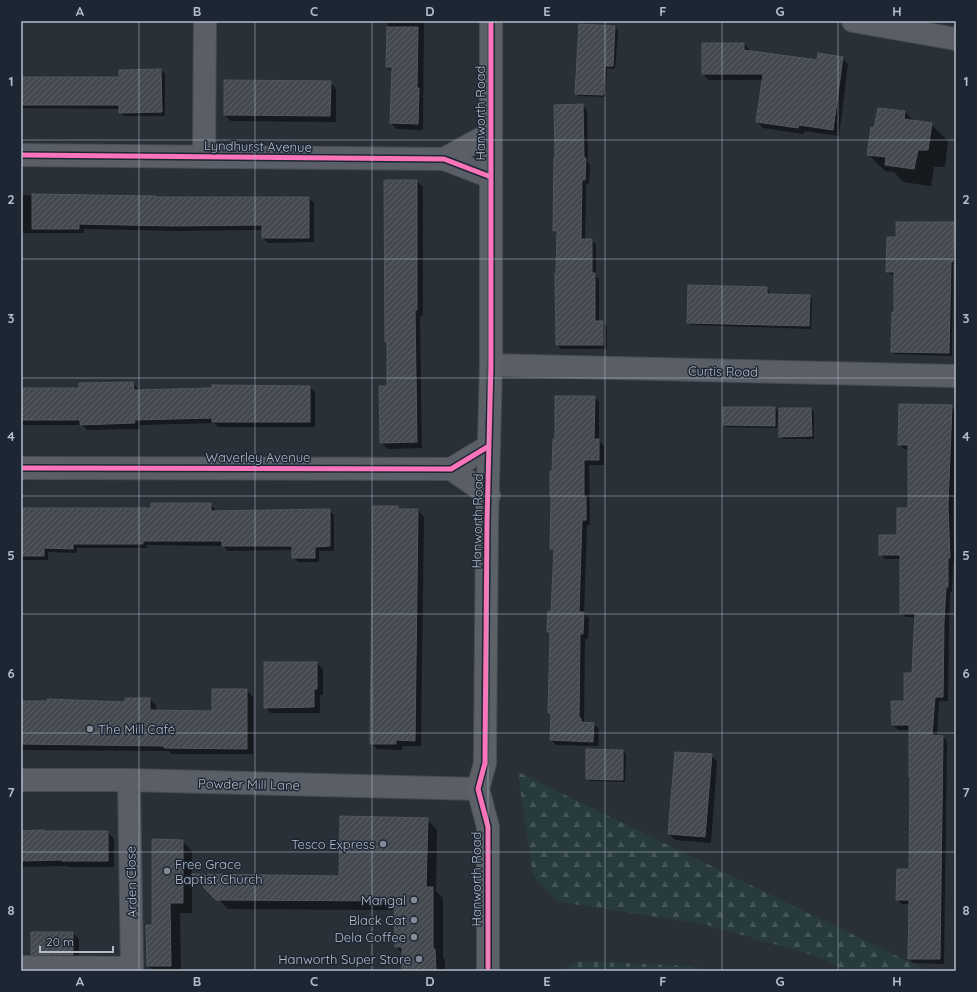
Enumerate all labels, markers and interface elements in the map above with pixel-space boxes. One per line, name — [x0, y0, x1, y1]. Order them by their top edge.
text: A — [76, 3, 85, 19]
text: B — [193, 3, 201, 19]
text: C — [310, 3, 318, 19]
text: D — [425, 3, 435, 19]
text: E — [543, 3, 551, 19]
text: F — [659, 3, 667, 19]
text: G — [775, 3, 785, 19]
text: H — [892, 3, 902, 19]
street label: Hanworth Road — [472, 66, 488, 160]
text: 1 — [8, 73, 14, 89]
text: 1 — [963, 73, 969, 89]
street label: Lyndhurst Avenue — [204, 137, 312, 155]
text: 2 — [7, 191, 15, 207]
text: 2 — [962, 191, 970, 207]
text: 3 — [8, 310, 15, 326]
text: 3 — [963, 310, 970, 326]
street label: Curtis Road — [688, 362, 758, 380]
text: 4 — [7, 428, 15, 444]
text: 4 — [962, 428, 970, 444]
street label: Waverley Avenue — [206, 449, 310, 465]
street label: Hanworth Road — [468, 473, 486, 569]
text: 5 — [7, 547, 15, 563]
text: 5 — [962, 547, 970, 563]
text: 6 — [7, 665, 15, 681]
text: 6 — [962, 665, 970, 681]
place label: The Mill Café — [98, 721, 175, 737]
marker: The Mill Café — [85, 724, 95, 734]
street label: Powder Mill Lane — [198, 775, 300, 793]
text: 7 — [7, 784, 15, 800]
text: 7 — [962, 784, 970, 800]
street label: Hanworth Road — [468, 832, 484, 926]
place label: Tesco Express — [291, 836, 375, 852]
marker: Tesco Express — [378, 839, 388, 849]
street label: Arden Close — [122, 846, 140, 918]
place label: Free Grace Baptist Church — [175, 856, 263, 887]
marker: Free Grace Baptist Church — [162, 866, 172, 876]
place label: Mangal — [361, 892, 406, 908]
marker: Mangal — [409, 895, 419, 905]
text: 8 — [7, 902, 15, 918]
text: 8 — [962, 902, 970, 918]
place label: Black Cat — [349, 912, 406, 928]
marker: Black Cat — [409, 915, 419, 925]
scale bar — [40, 928, 113, 954]
place label: Dela Coffee — [334, 929, 406, 945]
marker: Dela Coffee — [409, 932, 419, 942]
text: 20 m — [46, 934, 74, 949]
place label: Hanworth Super Store — [278, 951, 411, 967]
marker: Hanworth Super Store — [414, 954, 424, 964]
text: A — [76, 973, 85, 989]
text: B — [193, 973, 201, 989]
text: C — [310, 973, 318, 989]
text: D — [425, 973, 435, 989]
text: E — [543, 973, 551, 989]
text: F — [659, 973, 667, 989]
text: G — [775, 973, 785, 989]
text: H — [892, 973, 902, 989]

